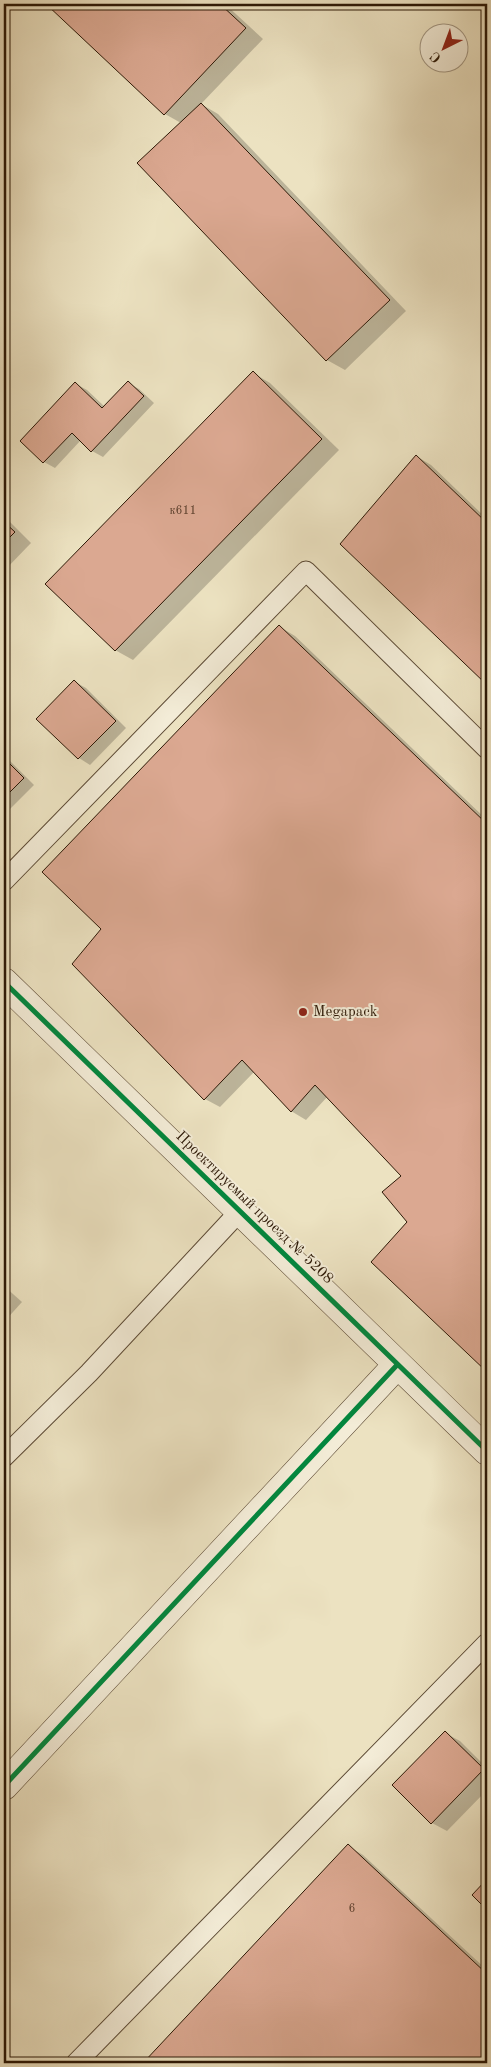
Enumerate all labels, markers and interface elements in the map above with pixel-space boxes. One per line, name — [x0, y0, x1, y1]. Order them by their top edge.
north arrow — [418, 22, 468, 72]
text: С — [428, 49, 444, 65]
house number: к611 — [170, 505, 196, 517]
place label: Megapack — [313, 1005, 378, 1020]
marker: Megapack — [297, 1006, 309, 1018]
street label: Проектируемый проезд № 5208 — [172, 1129, 336, 1287]
house number: 6 — [349, 1903, 356, 1915]

